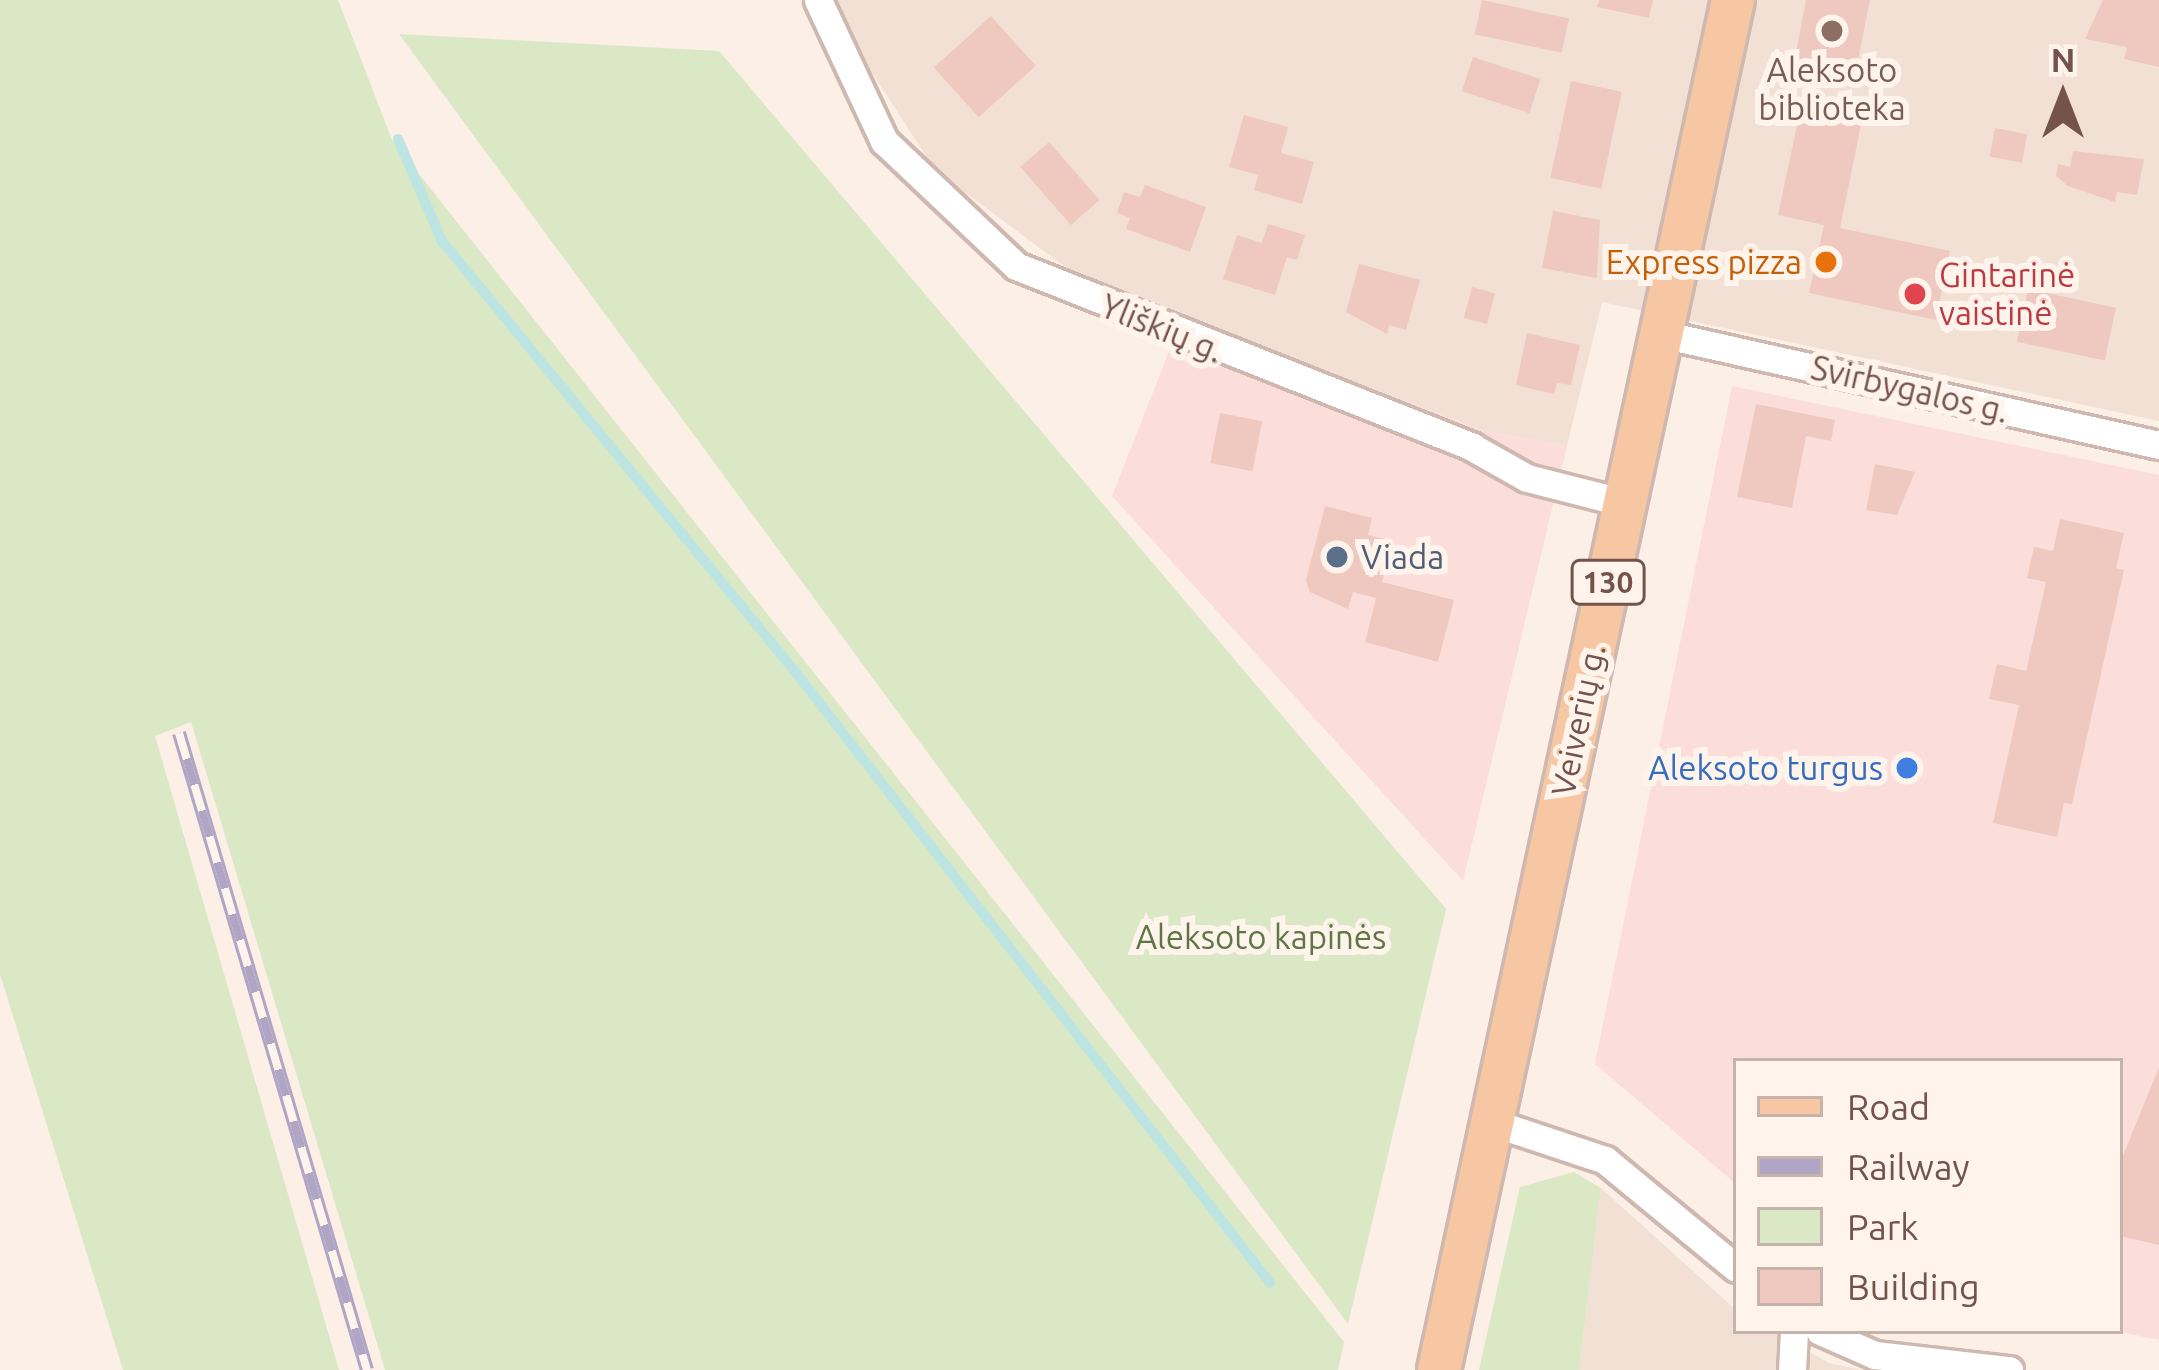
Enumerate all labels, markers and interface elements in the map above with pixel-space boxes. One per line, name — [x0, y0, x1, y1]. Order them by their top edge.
marker: Aleksoto biblioteka — [1819, 18, 1845, 44]
north arrow — [2003, 36, 2123, 156]
text: N — [2051, 41, 2075, 78]
place label: Aleksoto biblioteka — [1758, 50, 1906, 128]
place label: Express pizza — [1606, 242, 1802, 282]
marker: Express pizza — [1813, 249, 1839, 275]
place label: Gintarinė vaistinė — [1939, 255, 2075, 333]
marker: Gintarinė vaistinė — [1902, 281, 1928, 307]
street label: Yliškių g. — [1095, 286, 1229, 370]
street label: Svirbygalos g. — [1807, 347, 2013, 431]
place label: Viada — [1361, 537, 1444, 577]
marker: Viada — [1324, 544, 1350, 570]
road number: 130 — [1569, 558, 1647, 606]
street label: Veiverių g. — [1543, 640, 1613, 800]
place label: Aleksoto turgus — [1648, 748, 1883, 788]
marker: Aleksoto turgus — [1894, 755, 1920, 781]
park label: Aleksoto kapinės — [1136, 917, 1386, 957]
legend — [1733, 1058, 2123, 1334]
text: Road — [1847, 1086, 1930, 1127]
text: Railway — [1847, 1146, 1970, 1187]
text: Park — [1847, 1206, 1919, 1247]
text: Building — [1847, 1266, 1980, 1307]

